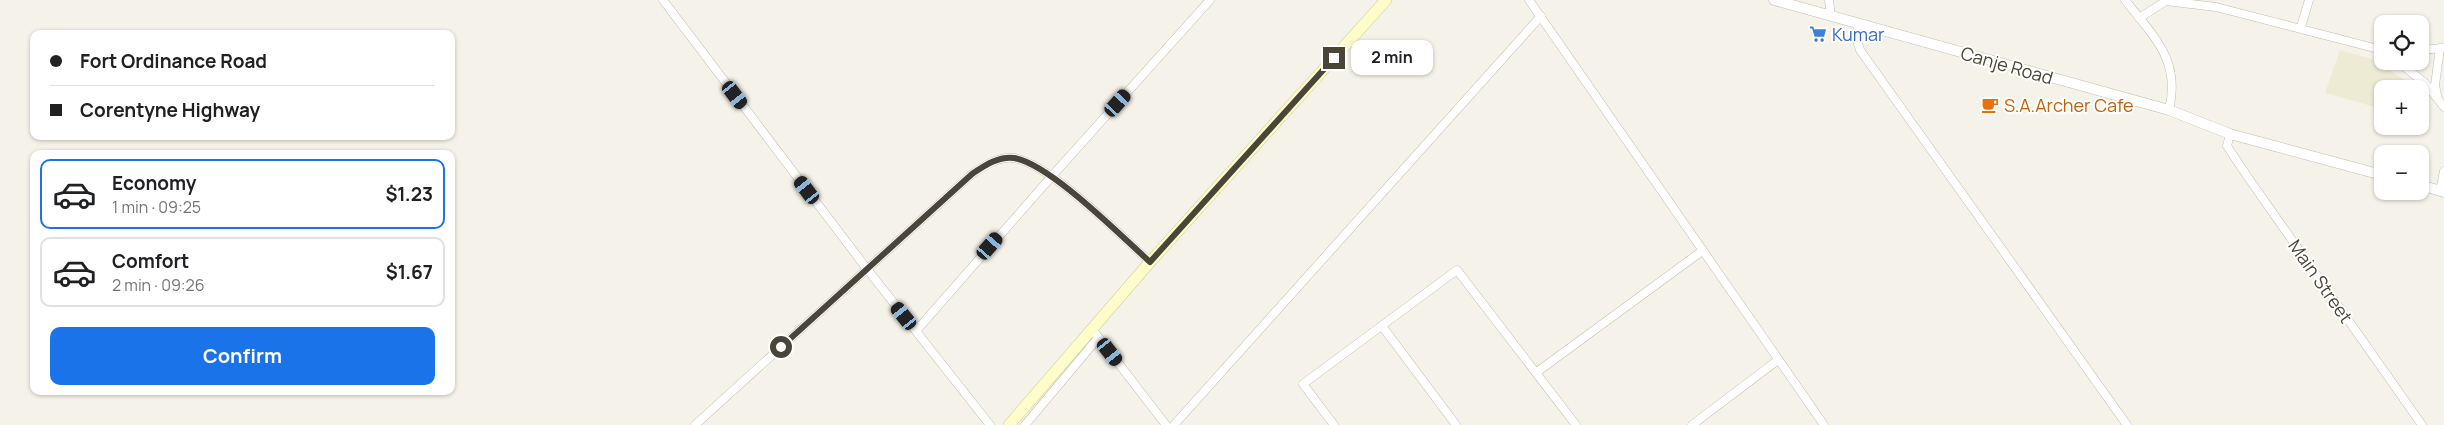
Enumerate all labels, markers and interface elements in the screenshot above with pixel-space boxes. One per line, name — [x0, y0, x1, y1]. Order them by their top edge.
map controls — [2374, 15, 2429, 200]
button: locate — [2374, 15, 2429, 70]
place label: Kumar — [1832, 22, 1885, 46]
supermarket icon: Kumar — [1808, 24, 1828, 44]
callout: 2 min — [1352, 40, 1434, 76]
street label: Canje Road — [1958, 40, 2056, 90]
text: 2 min — [1371, 46, 1413, 68]
route end — [1323, 47, 1345, 69]
text: Fort Ordinance Road — [80, 48, 267, 74]
car — [719, 79, 750, 111]
button: + — [2374, 80, 2429, 135]
car — [1102, 87, 1133, 119]
place label: S.A.Archer Cafe — [2004, 93, 2134, 117]
cafe icon: S.A.Archer Cafe — [1980, 95, 2000, 115]
text: Corentyne Highway — [80, 97, 260, 123]
button: − — [2374, 145, 2429, 200]
text: Economy — [112, 170, 196, 196]
icon: car — [52, 172, 97, 217]
car — [791, 174, 822, 206]
text: $1.23 — [385, 181, 433, 207]
text: 1 min · 09:25 — [112, 196, 201, 218]
car — [974, 230, 1005, 262]
street label: Main Street — [2283, 235, 2359, 327]
text: Comfort — [112, 248, 189, 274]
icon: car — [52, 250, 97, 295]
text: $1.67 — [386, 259, 433, 285]
text: 2 min · 09:26 — [112, 274, 205, 296]
car — [888, 300, 919, 332]
button: Confirm — [50, 327, 435, 385]
route start — [770, 336, 792, 358]
car — [1094, 336, 1125, 368]

